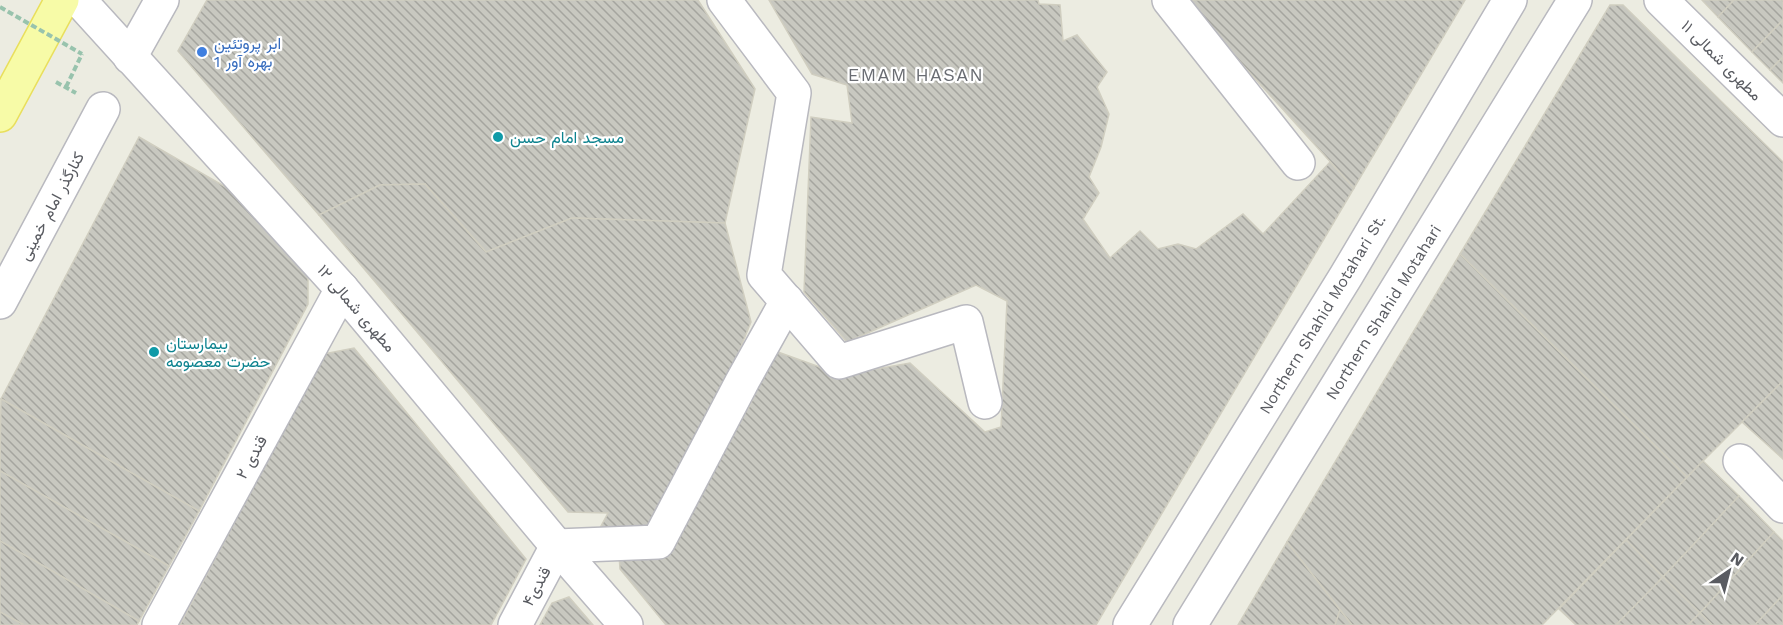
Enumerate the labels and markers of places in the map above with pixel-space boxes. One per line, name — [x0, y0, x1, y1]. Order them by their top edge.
place label: ابر پروتئین بهره آور 1 — [214, 34, 281, 72]
marker: ابر پروتئین بهره آور 1 — [195, 45, 209, 59]
place label: مسجد امام حسن — [510, 128, 624, 148]
marker: مسجد امام حسن — [491, 130, 505, 144]
place label: بیمارستان حضرت معصومه — [166, 334, 271, 372]
marker: بیمارستان حضرت معصومه — [147, 345, 161, 359]

